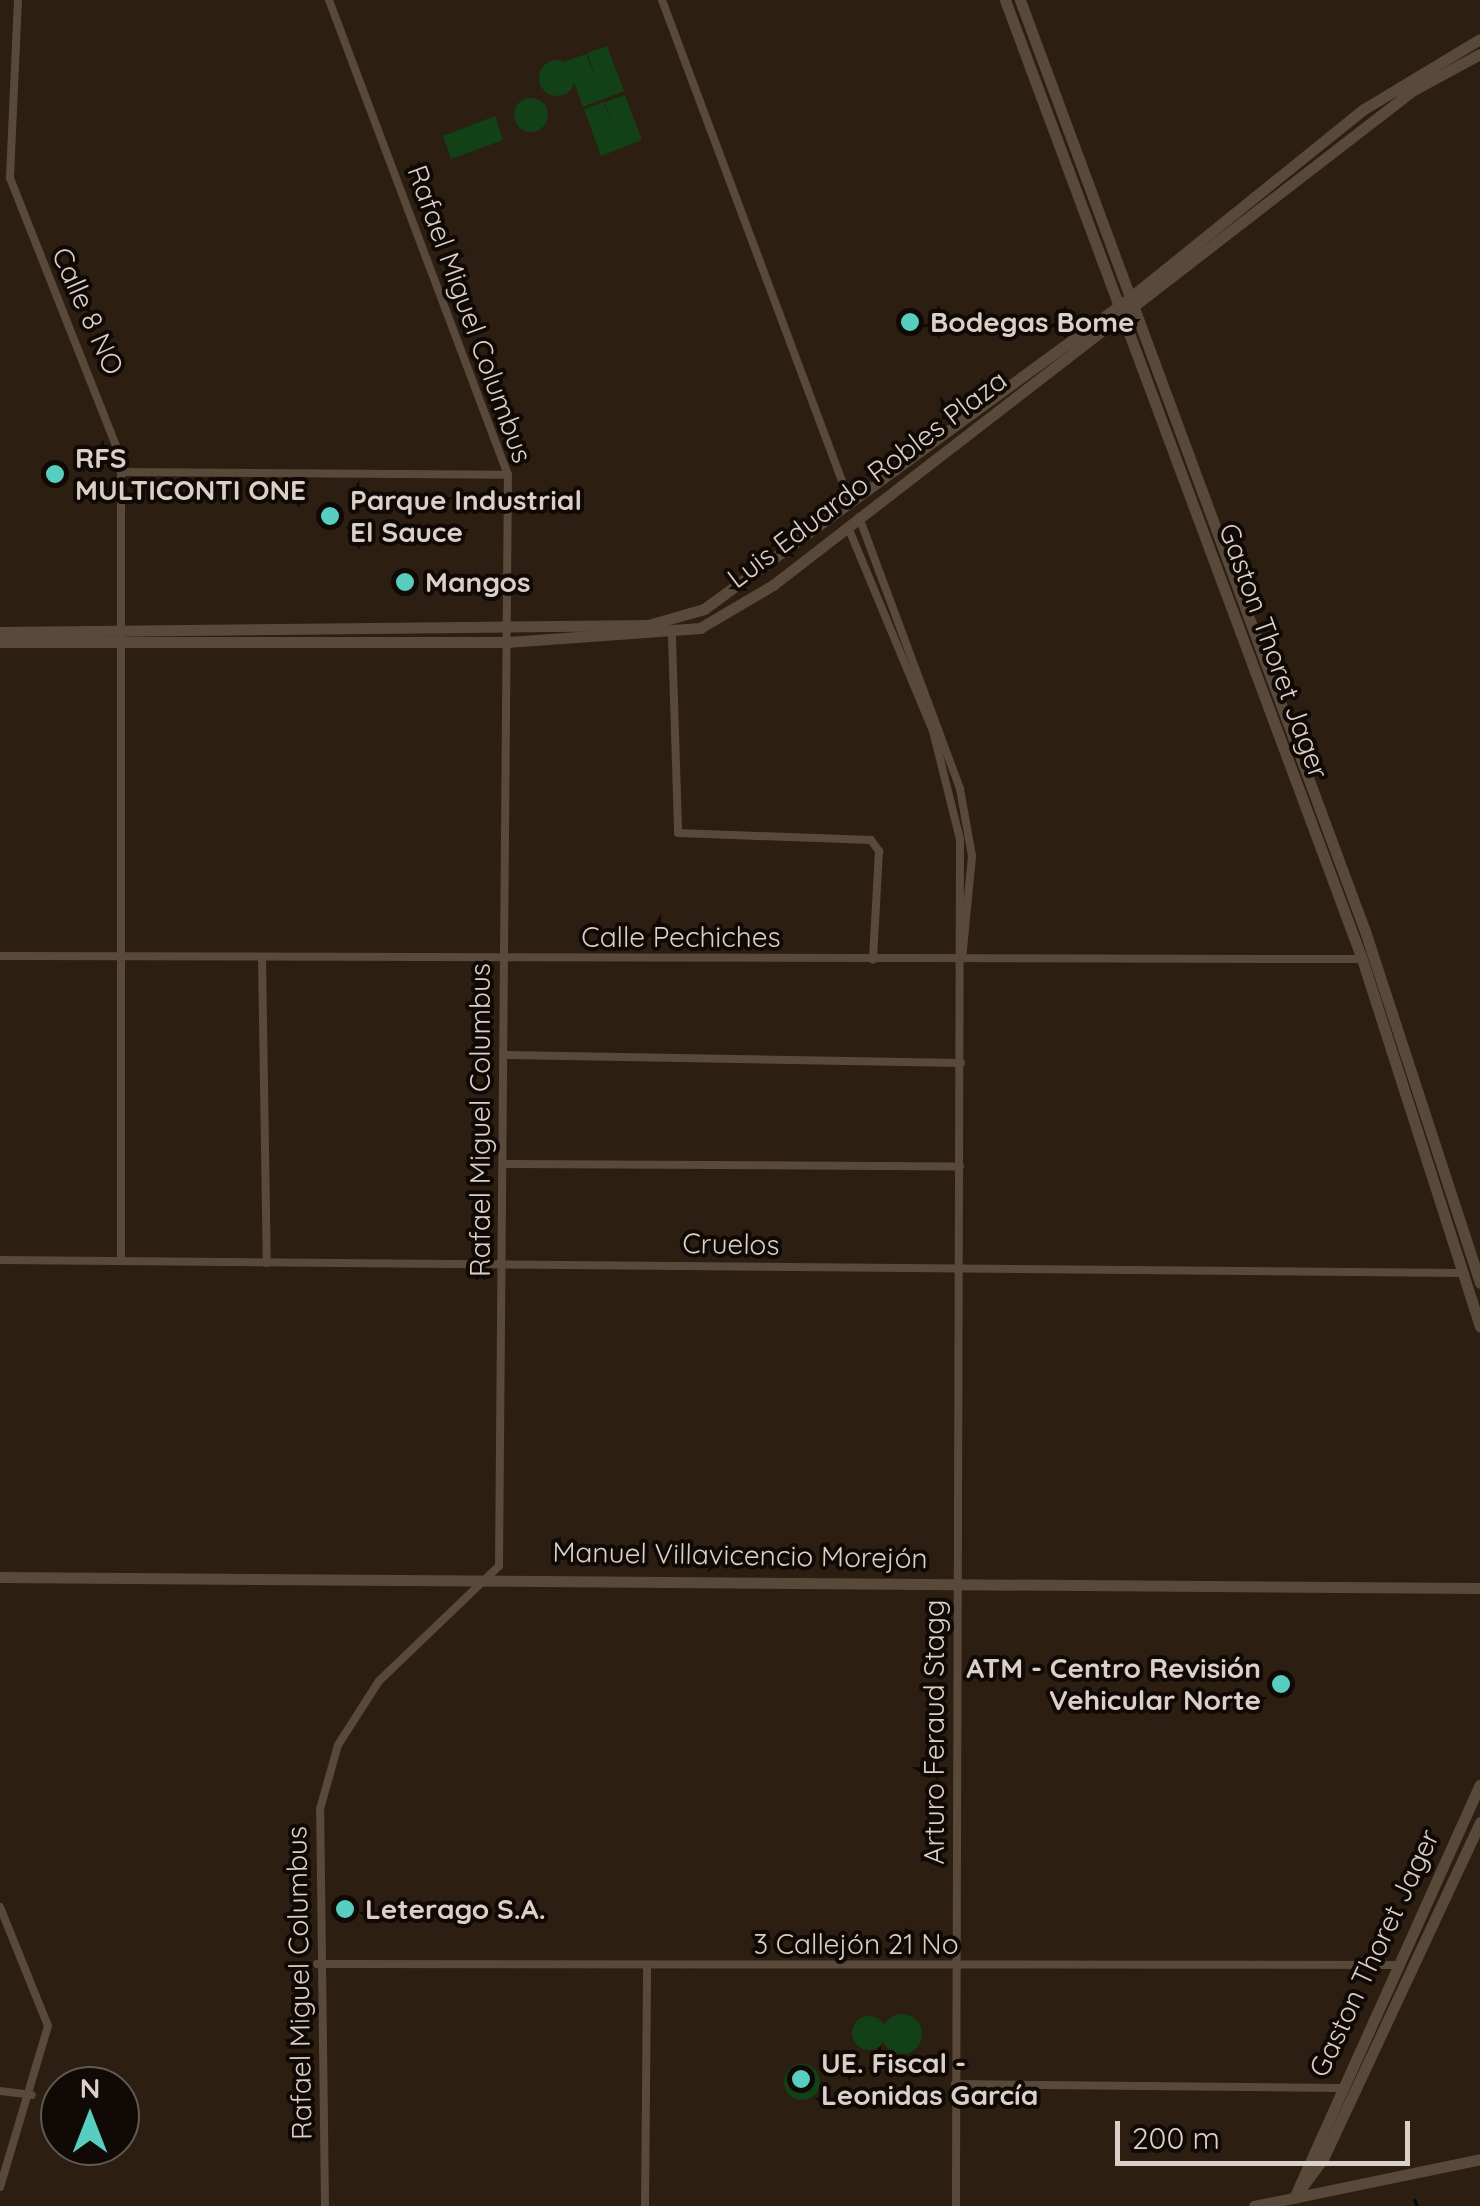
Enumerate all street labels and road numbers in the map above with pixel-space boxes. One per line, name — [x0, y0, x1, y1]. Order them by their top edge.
street label: Rafael Miguel Columbus — [401, 161, 539, 467]
street label: Calle 8 NO — [45, 242, 131, 380]
street label: Luis Eduardo Robles Plaza — [721, 363, 1013, 595]
street label: Gaston Thoret Jager — [1212, 519, 1336, 783]
street label: Calle Pechiches — [581, 920, 781, 954]
street label: Rafael Miguel Columbus — [463, 963, 497, 1277]
street label: Cruelos — [682, 1226, 780, 1262]
street label: Manuel Villavicencio Morejón — [552, 1535, 928, 1575]
street label: Arturo Feraud Stagg — [917, 1599, 951, 1865]
street label: Gaston Thoret Jager — [1302, 1824, 1446, 2082]
street label: Rafael Miguel Columbus — [279, 1826, 319, 2140]
street label: 3 Callejón 21 No — [753, 1927, 959, 1961]

